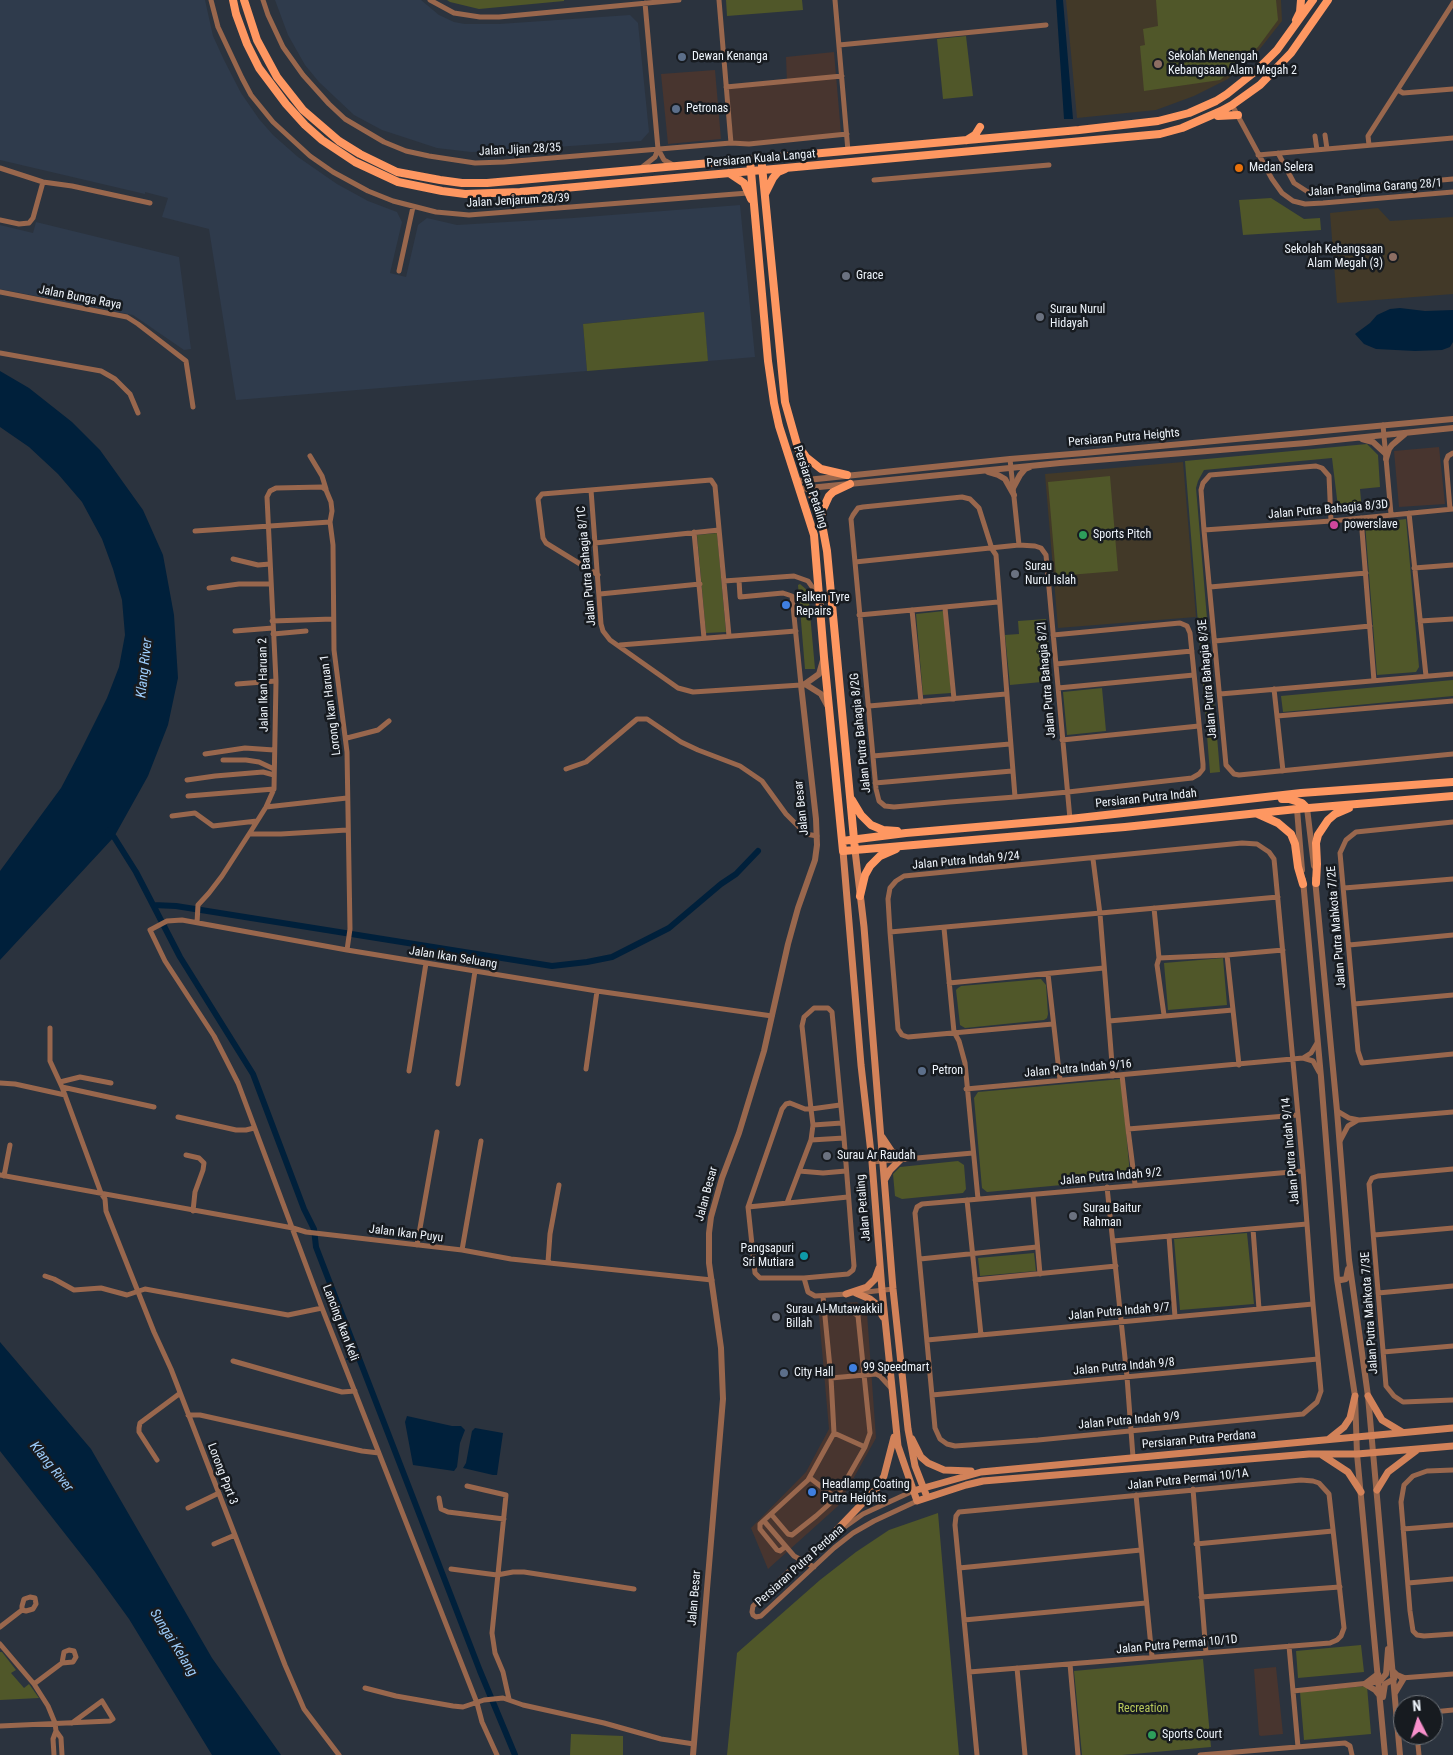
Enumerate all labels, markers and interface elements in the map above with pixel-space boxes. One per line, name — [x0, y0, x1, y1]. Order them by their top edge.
place label: Dewan Kenanga — [692, 50, 768, 64]
place label: Sekolah Menengah Kebangsaan Alam Megah 2 — [1168, 50, 1297, 78]
marker: Dewan Kenanga — [676, 51, 688, 63]
marker: Sekolah Menengah Kebangsaan Alam Megah 2 — [1152, 58, 1164, 70]
place label: Petronas — [686, 102, 728, 116]
marker: Petronas — [670, 103, 682, 115]
street label: Jalan Jijan 28/35 — [479, 141, 561, 159]
street label: Persiaran Kuala Langat — [706, 147, 816, 171]
place label: Medan Selera — [1249, 161, 1313, 175]
marker: Medan Selera — [1233, 162, 1245, 174]
street label: Jalan Panglima Garang 28/1 — [1307, 176, 1443, 200]
street label: Jalan Jenjarum 28/39 — [466, 191, 570, 211]
place label: Sekolah Kebangsaan Alam Megah (3) — [1284, 243, 1383, 271]
marker: Sekolah Kebangsaan Alam Megah (3) — [1387, 251, 1399, 263]
place label: Grace — [856, 269, 883, 283]
marker: Grace — [840, 270, 852, 282]
street label: Jalan Bunga Raya — [37, 283, 123, 313]
place label: Surau Nurul Hidayah — [1050, 303, 1105, 331]
marker: Surau Nurul Hidayah — [1034, 311, 1046, 323]
street label: Persiaran Putra Heights — [1068, 426, 1180, 450]
street label: Persiaran Petaling — [790, 444, 830, 530]
street label: Jalan Putra Bahagia 8/3D — [1267, 498, 1389, 522]
street label: Jalan Putra Bahagia 8/1C — [575, 505, 599, 627]
place label: powerslave — [1344, 518, 1398, 532]
marker: powerslave — [1328, 519, 1340, 531]
place label: Sports Pitch — [1093, 528, 1151, 542]
marker: Sports Pitch — [1077, 529, 1089, 541]
place label: Surau Nurul Islah — [1025, 560, 1076, 588]
marker: Surau Nurul Islah — [1009, 568, 1021, 580]
place label: Falken Tyre Repairs — [796, 591, 850, 619]
marker: Falken Tyre Repairs — [780, 599, 792, 611]
street label: Jalan Putra Bahagia 8/3E — [1196, 619, 1220, 739]
street label: Jalan Putra Bahagia 8/2I — [1035, 621, 1059, 739]
water label: Klang River — [134, 637, 156, 699]
street label: Jalan Ikan Haruan 2 — [256, 638, 272, 732]
street label: Lorong Ikan Haruan 1 — [318, 654, 344, 756]
street label: Jalan Putra Bahagia 8/2G — [848, 672, 874, 794]
street label: Jalan Besar — [792, 780, 812, 836]
street label: Persiaran Putra Indah — [1095, 787, 1197, 811]
street label: Jalan Putra Indah 9/24 — [912, 849, 1020, 873]
street label: Jalan Putra Mahkota 7/2E — [1324, 865, 1350, 989]
street label: Jalan Ikan Seluang — [408, 944, 498, 972]
street label: Jalan Putra Indah 9/16 — [1024, 1057, 1132, 1081]
place label: Petron — [932, 1064, 963, 1078]
marker: Petron — [916, 1065, 928, 1077]
street label: Jalan Putra Indah 9/14 — [1279, 1097, 1303, 1205]
place label: Surau Ar Raudah — [837, 1149, 915, 1163]
marker: Surau Ar Raudah — [821, 1150, 833, 1162]
street label: Jalan Besar — [693, 1165, 721, 1223]
street label: Jalan Putra Indah 9/2 — [1060, 1165, 1162, 1189]
street label: Jalan Petaling — [854, 1174, 874, 1242]
place label: Surau Baitur Rahman — [1083, 1202, 1141, 1230]
marker: Surau Baitur Rahman — [1067, 1210, 1079, 1222]
street label: Jalan Ikan Puyu — [368, 1222, 444, 1246]
place label: Pangsapuri Sri Mutiara — [741, 1242, 794, 1270]
marker: Pangsapuri Sri Mutiara — [798, 1250, 810, 1262]
street label: Jalan Putra Mahkota 7/3E — [1359, 1251, 1381, 1375]
street label: Lancing Ikan Keli — [319, 1283, 361, 1363]
street label: Jalan Putra Indah 9/7 — [1068, 1300, 1170, 1324]
place label: Surau Al-Mutawakkil Billah — [786, 1303, 882, 1331]
marker: Surau Al-Mutawakkil Billah — [770, 1311, 782, 1323]
street label: Jalan Putra Indah 9/8 — [1073, 1355, 1175, 1379]
place label: 99 Speedmart — [863, 1361, 929, 1375]
marker: 99 Speedmart — [847, 1362, 859, 1374]
place label: City Hall — [794, 1366, 834, 1380]
marker: City Hall — [778, 1367, 790, 1379]
street label: Jalan Putra Indah 9/9 — [1078, 1409, 1180, 1433]
street label: Persiaran Putra Perdana — [1141, 1428, 1257, 1452]
water label: Klang River — [26, 1438, 76, 1496]
street label: Lorong Pprt 3 — [204, 1441, 240, 1507]
street label: Jalan Putra Permai 10/1A — [1127, 1466, 1249, 1494]
place label: Headlamp Coating Putra Heights — [822, 1478, 910, 1506]
marker: Headlamp Coating Putra Heights — [806, 1486, 818, 1498]
street label: Persiaran Putra Perdana — [753, 1522, 847, 1610]
street label: Jalan Besar — [685, 1570, 705, 1626]
water label: Sungai Kelang — [146, 1606, 200, 1680]
street label: Jalan Putra Permai 10/1D — [1116, 1633, 1238, 1657]
north arrow — [1393, 1695, 1443, 1745]
text: N — [1412, 1698, 1422, 1714]
park label: Recreation — [1118, 1702, 1168, 1716]
place label: Sports Court — [1162, 1728, 1222, 1742]
marker: Sports Court — [1146, 1729, 1158, 1741]

